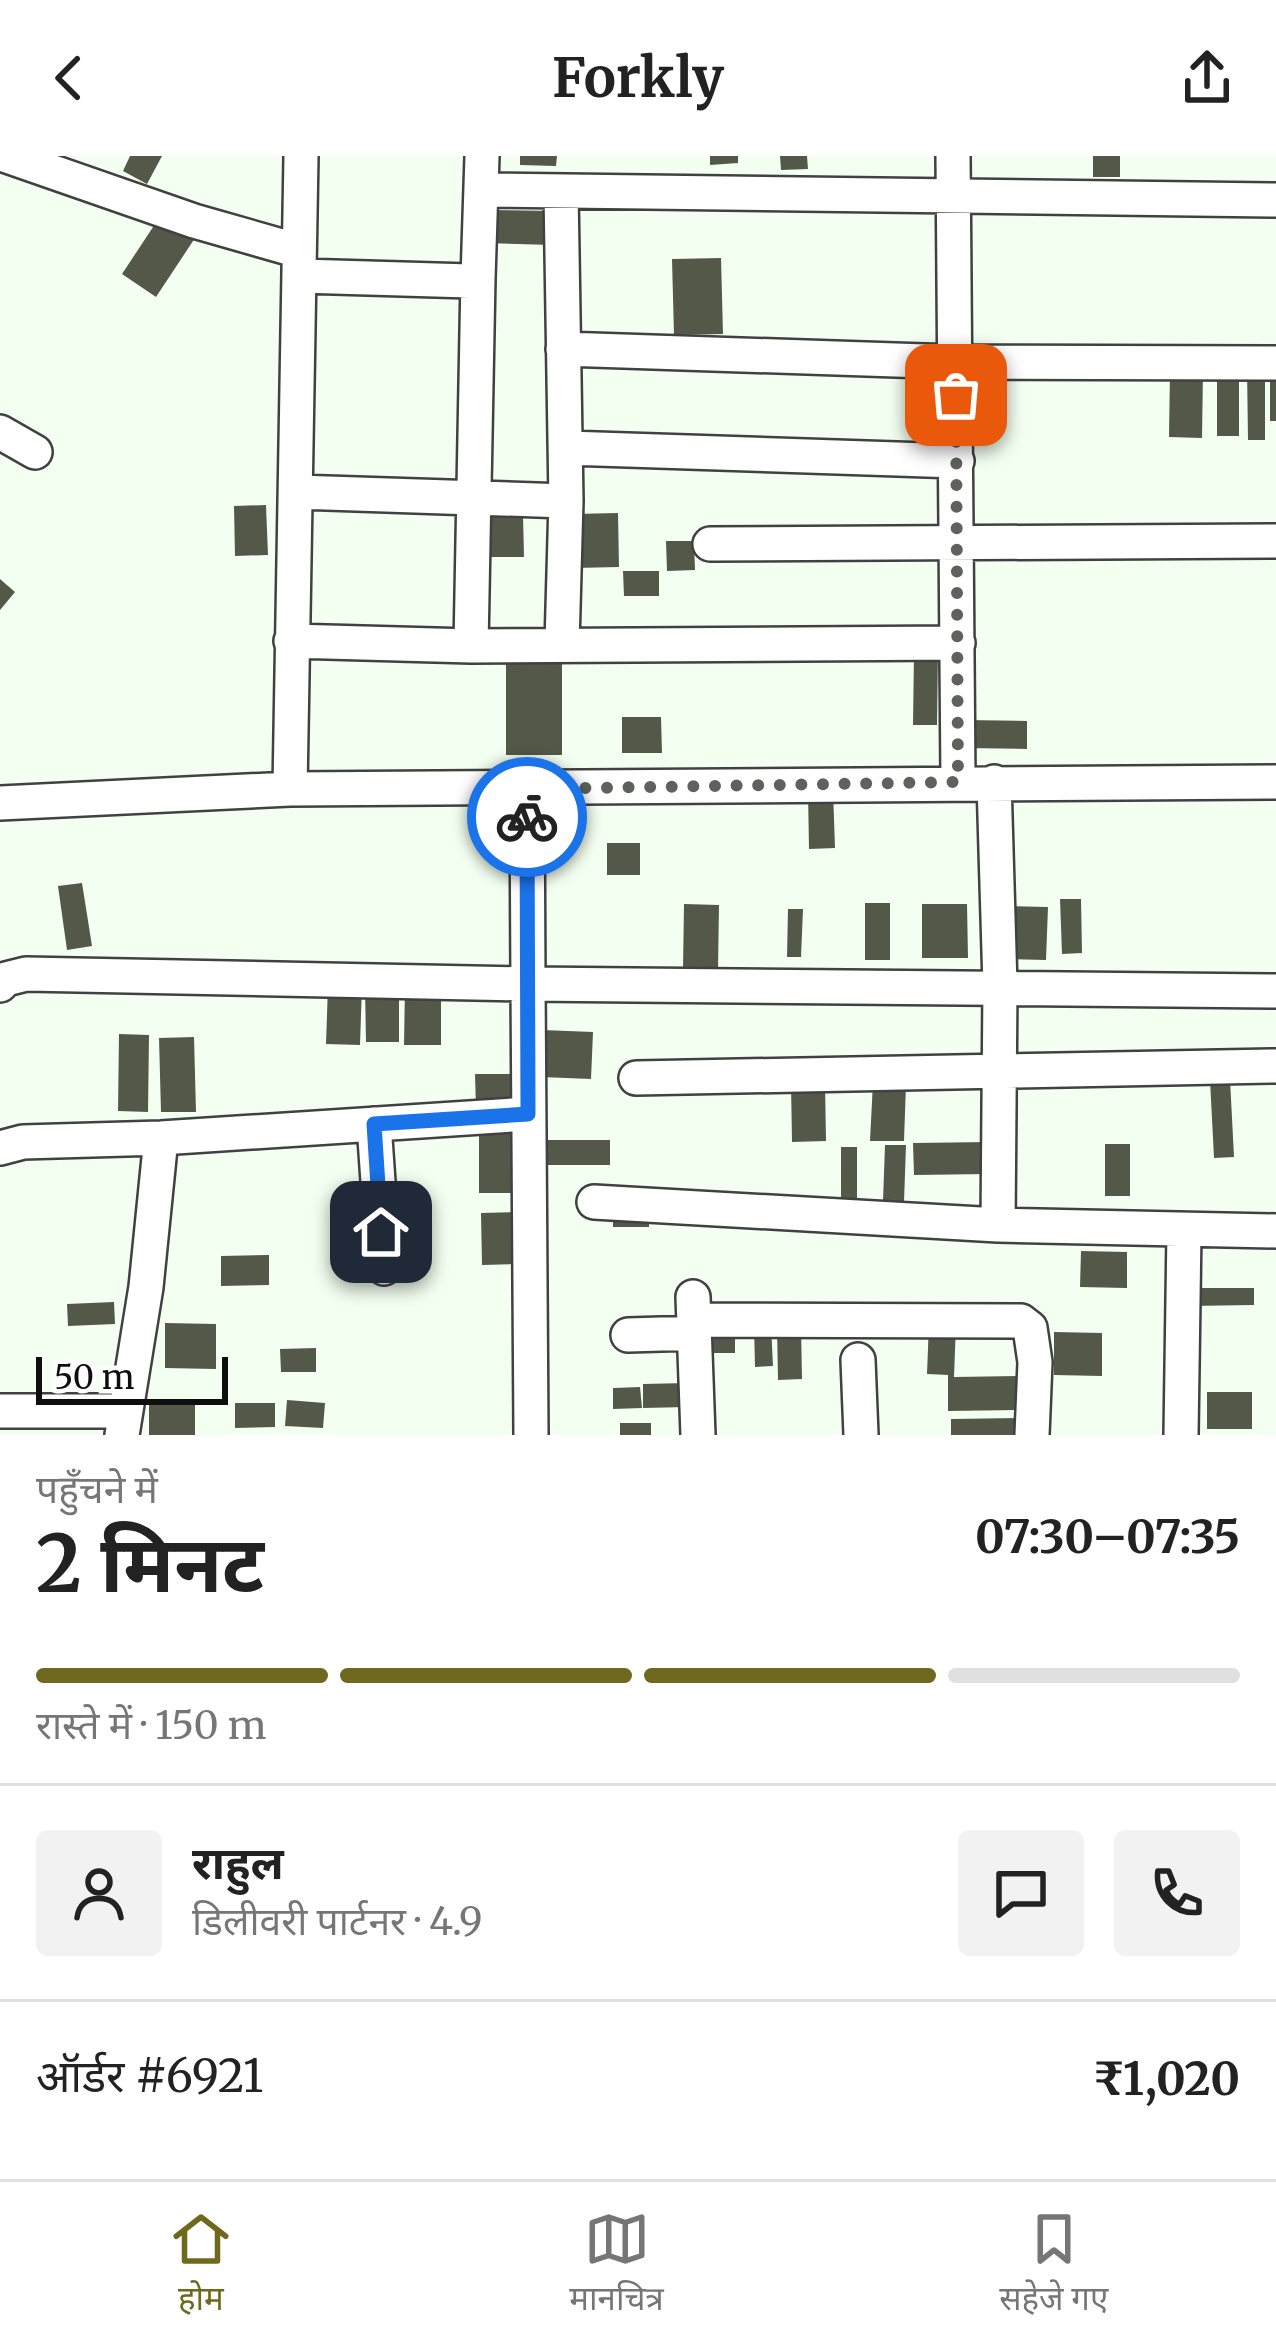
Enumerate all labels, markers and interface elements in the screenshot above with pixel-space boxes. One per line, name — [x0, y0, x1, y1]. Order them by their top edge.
text: Forkly — [552, 44, 724, 112]
icon: back — [36, 45, 102, 111]
icon: share — [1174, 45, 1240, 111]
pin — [905, 344, 1007, 446]
icon: bag — [923, 362, 989, 428]
courier — [467, 757, 587, 877]
icon: bike — [494, 784, 560, 850]
pin — [330, 1181, 432, 1283]
icon: home — [348, 1199, 414, 1265]
scale bar — [36, 1351, 228, 1404]
text: 50 m — [54, 1357, 135, 1398]
text: पहुँचने में — [36, 1465, 158, 1514]
text: 07:30–07:35 — [975, 1509, 1240, 1565]
text: 2 मिनट — [36, 1515, 264, 1613]
text: रास्ते में · 150 m — [36, 1701, 267, 1750]
button: person — [36, 1830, 162, 1956]
button: chat — [958, 1830, 1084, 1956]
button: phone — [1114, 1830, 1240, 1956]
text: राहुल — [192, 1835, 284, 1891]
text: डिलीवरी पार्टनर · 4.9 — [192, 1897, 483, 1946]
text: ऑर्डर #6921 — [36, 2048, 263, 2104]
text: ₹1,020 — [1092, 2051, 1240, 2107]
tab: होम — [168, 2206, 234, 2323]
tab: मानचित्र — [569, 2206, 664, 2323]
tab: सहेजे गए — [999, 2206, 1108, 2323]

